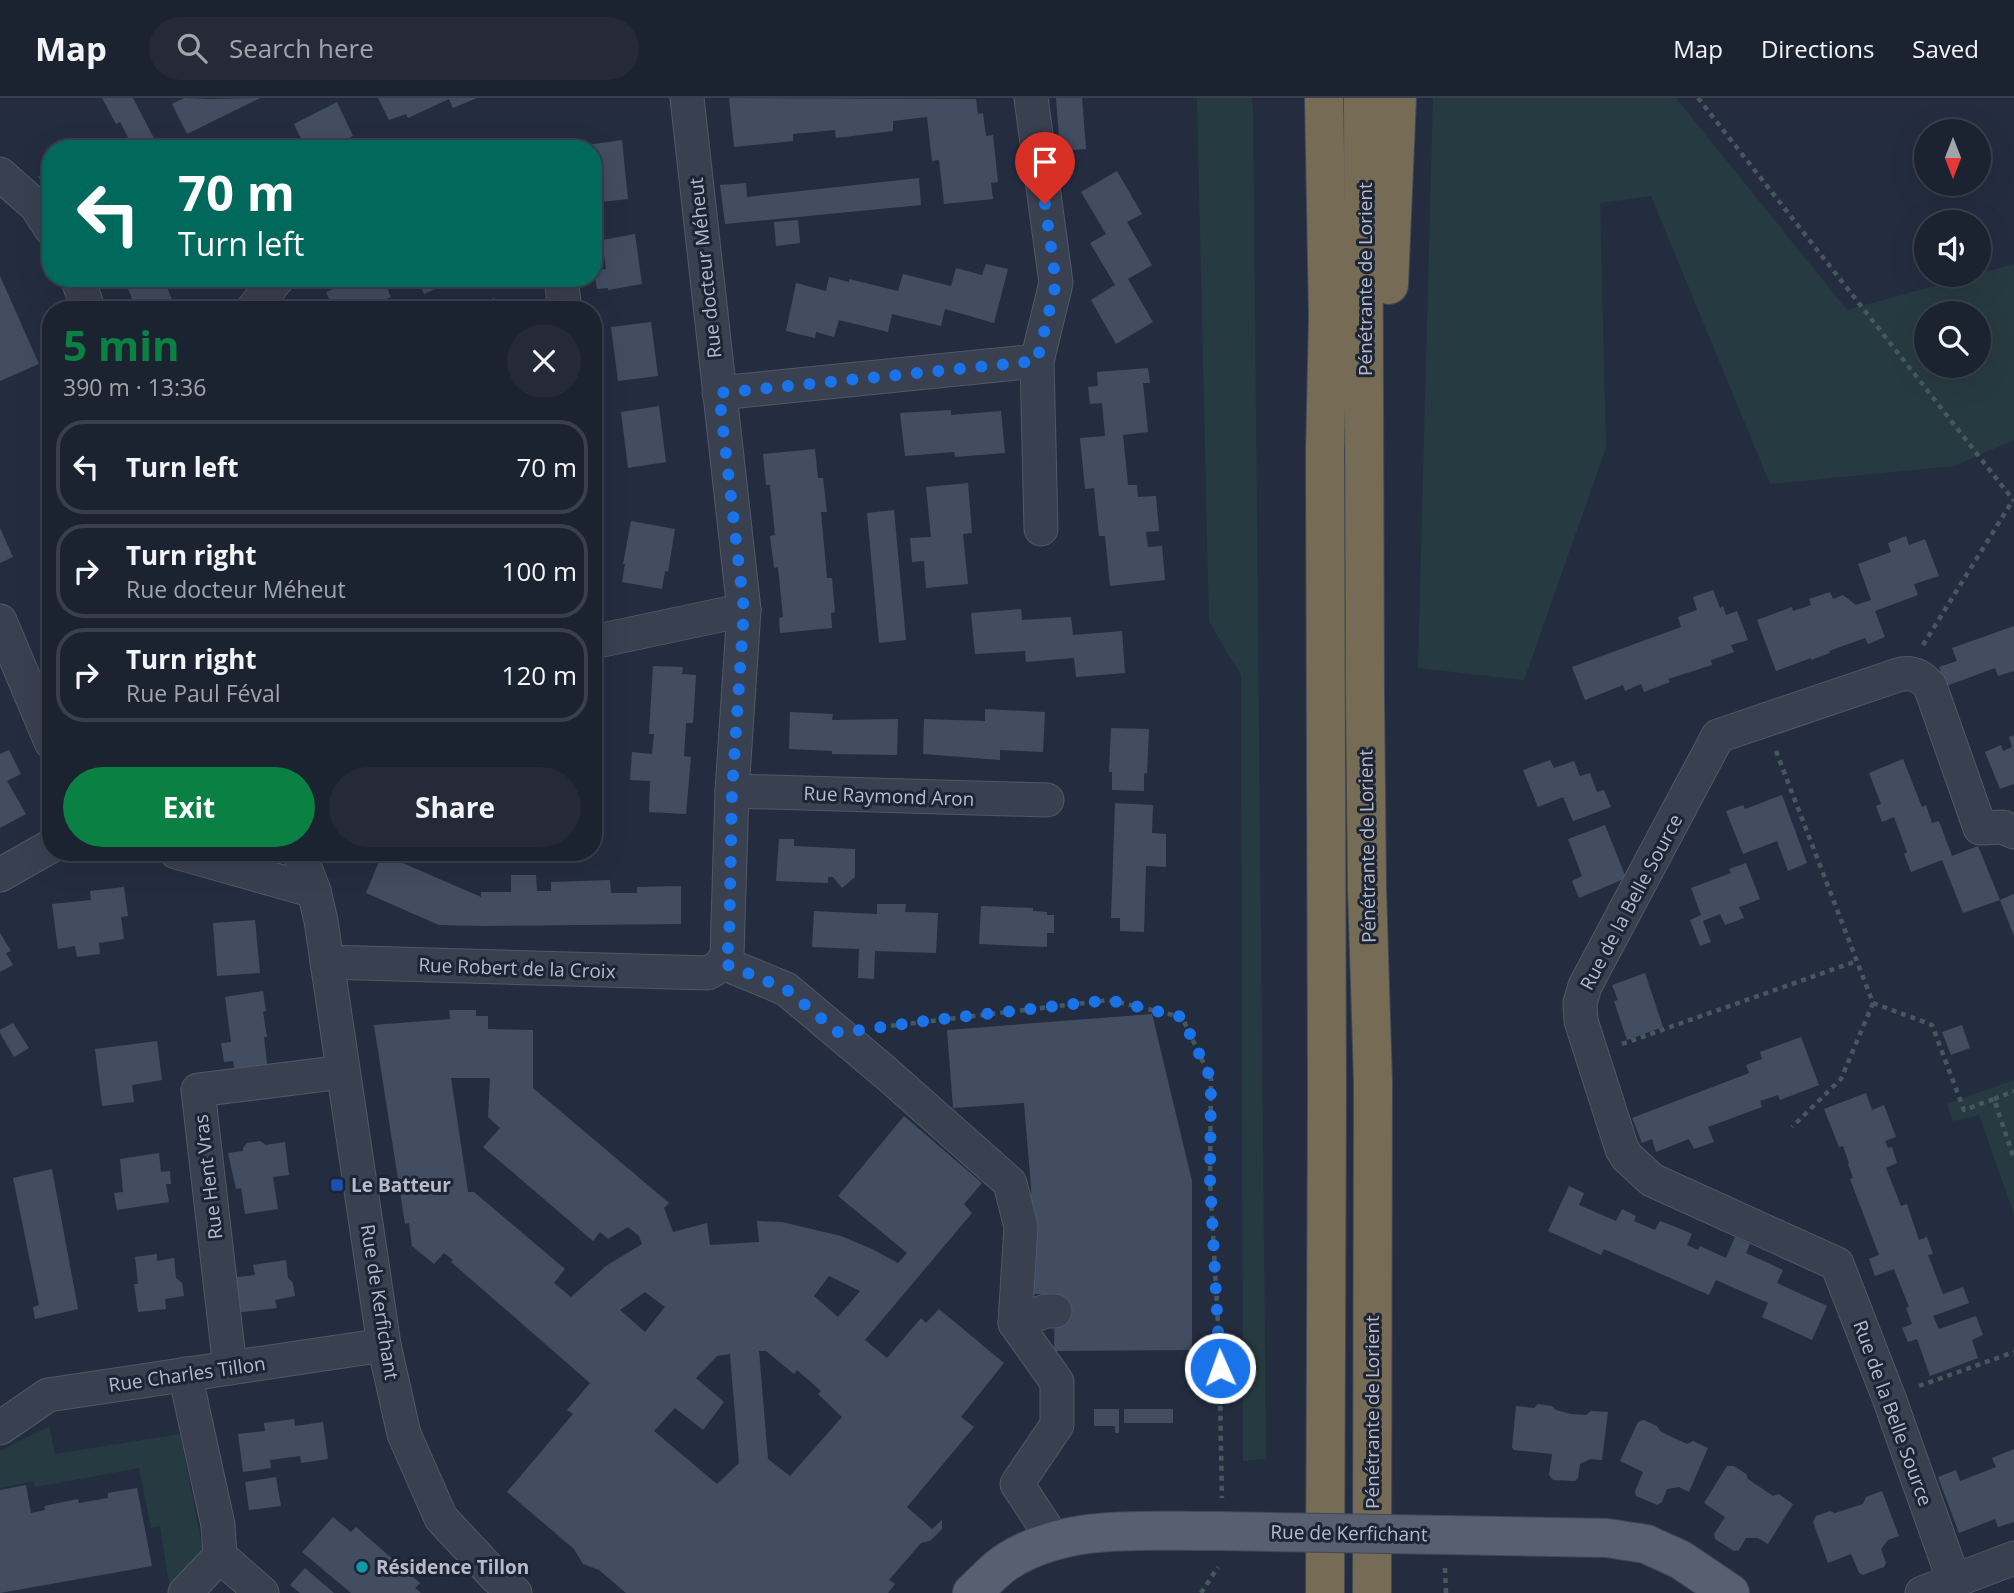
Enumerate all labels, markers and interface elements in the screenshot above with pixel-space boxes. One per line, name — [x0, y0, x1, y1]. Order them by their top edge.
search box — [149, 17, 639, 80]
text: Map — [35, 26, 107, 71]
icon: search — [173, 29, 211, 67]
text: Search here — [229, 30, 374, 66]
text: Map — [1673, 32, 1723, 65]
text: Directions — [1761, 32, 1874, 65]
text: Saved — [1912, 32, 1979, 65]
north arrow — [1914, 119, 1992, 196]
map controls — [1914, 119, 1991, 378]
pin — [1015, 132, 1075, 204]
icon: arrive — [1026, 143, 1064, 181]
text: 70 m — [178, 159, 295, 225]
icon: left — [63, 168, 154, 259]
street label: Rue docteur Méheut — [683, 176, 727, 360]
street label: Pénétrante de Lorient — [1352, 182, 1378, 376]
button: sound — [1914, 210, 1991, 287]
text: Turn left — [178, 222, 304, 265]
button: search — [1914, 301, 1991, 378]
text: 5 min — [63, 316, 180, 373]
button: close — [507, 324, 581, 398]
text: 390 m · 13:36 — [63, 371, 206, 403]
icon: left — [67, 448, 105, 486]
text: Turn left — [126, 449, 238, 485]
text: 70 m — [516, 449, 577, 485]
text: Turn right — [126, 537, 257, 573]
icon: right — [67, 552, 105, 590]
text: 100 m — [502, 553, 577, 589]
text: Rue docteur Méheut — [126, 573, 346, 605]
text: Turn right — [126, 641, 257, 677]
icon: right — [67, 656, 105, 694]
text: 120 m — [502, 657, 577, 693]
text: Rue Paul Féval — [126, 677, 281, 709]
street label: Pénétrante de Lorient — [1352, 749, 1382, 943]
button: Exit — [63, 767, 315, 847]
button: Share — [329, 767, 581, 847]
street label: Rue Raymond Aron — [803, 780, 975, 812]
street label: Rue de la Belle Source — [1574, 810, 1688, 994]
street label: Rue Robert de la Croix — [418, 952, 616, 984]
street label: Rue Hent Vras — [187, 1113, 229, 1241]
place label: Le Batteur — [351, 1172, 451, 1198]
marker: Le Batteur — [329, 1177, 345, 1193]
street label: Rue de Kerfichant — [355, 1222, 405, 1382]
street label: Pénétrante de Lorient — [1359, 1315, 1385, 1509]
street label: Rue de la Belle Source — [1847, 1317, 1939, 1509]
position arrow — [1183, 1331, 1257, 1405]
street label: Rue Charles Tillon — [107, 1350, 267, 1398]
street label: Rue de Kerfichant — [1270, 1519, 1428, 1547]
place label: Résidence Tillon — [376, 1554, 529, 1580]
marker: Résidence Tillon — [354, 1559, 370, 1575]

